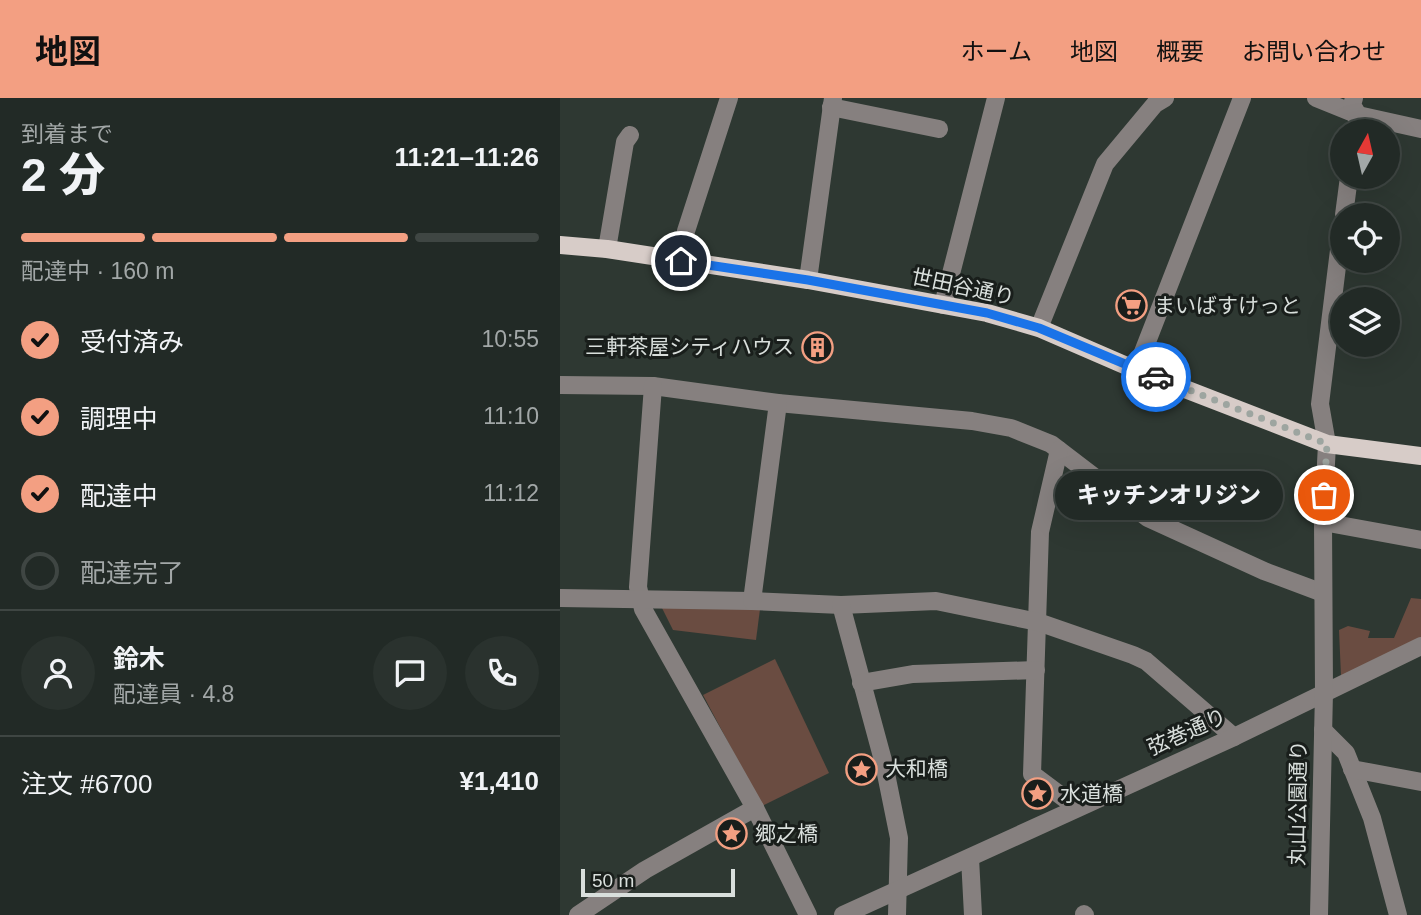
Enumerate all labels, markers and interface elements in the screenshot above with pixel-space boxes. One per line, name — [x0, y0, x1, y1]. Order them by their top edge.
text: 地図 — [35, 33, 101, 70]
text: ホーム — [961, 38, 1032, 65]
text: 地図 — [1070, 38, 1118, 65]
text: 概要 — [1156, 38, 1204, 65]
text: お問い合わせ — [1242, 38, 1386, 65]
north arrow — [1330, 119, 1400, 189]
map controls — [1330, 119, 1400, 357]
text: 到着まで — [21, 121, 113, 147]
text: 11:21–11:26 — [394, 142, 539, 172]
text: 2 分 — [21, 149, 105, 201]
button: locate — [1330, 203, 1400, 273]
pin — [651, 231, 711, 291]
icon: home — [662, 242, 700, 280]
text: 配達中 · 160 m — [21, 258, 174, 284]
street label: 世田谷通り — [909, 264, 1017, 309]
button: layers — [1330, 287, 1400, 357]
supermarket icon: まいばすけっと — [1114, 289, 1148, 323]
place label: まいばすけっと — [1154, 294, 1301, 317]
icon: check — [21, 321, 59, 359]
text: 10:55 — [481, 326, 539, 352]
text: 受付済み — [80, 327, 184, 357]
building icon: 三軒茶屋シティハウス — [800, 330, 834, 364]
place label: 三軒茶屋シティハウス — [585, 335, 794, 358]
courier — [1121, 342, 1191, 412]
icon: car — [1137, 358, 1175, 396]
icon: check — [21, 398, 59, 436]
text: 11:10 — [483, 403, 539, 429]
text: 調理中 — [80, 404, 158, 434]
pin — [1294, 465, 1354, 525]
callout: キッチンオリジン — [1054, 470, 1282, 520]
icon: check — [21, 475, 59, 513]
icon: bag — [1305, 476, 1343, 514]
text: 11:12 — [483, 480, 539, 506]
text: 配達中 — [80, 481, 158, 511]
text: キッチンオリジン — [1077, 482, 1261, 508]
text: 配達完了 — [80, 558, 184, 588]
button: person — [21, 636, 95, 710]
button: chat — [373, 636, 447, 710]
button: phone — [465, 636, 539, 710]
text: 鈴木 — [113, 644, 165, 674]
text: 配達員 · 4.8 — [113, 681, 234, 707]
street label: 弦巻通り — [1144, 704, 1230, 759]
street label: 丸山公園通り — [1285, 740, 1310, 866]
place icon: 大和橋 — [845, 752, 879, 786]
place label: 大和橋 — [885, 757, 948, 780]
text: ¥1,410 — [459, 766, 539, 796]
text: 注文 #6700 — [21, 769, 153, 799]
place icon: 水道橋 — [1020, 777, 1054, 811]
place label: 水道橋 — [1060, 782, 1123, 805]
place icon: 郷之橋 — [715, 817, 749, 851]
place label: 郷之橋 — [755, 822, 818, 845]
scale bar — [581, 866, 735, 898]
text: 50 m — [592, 870, 634, 891]

